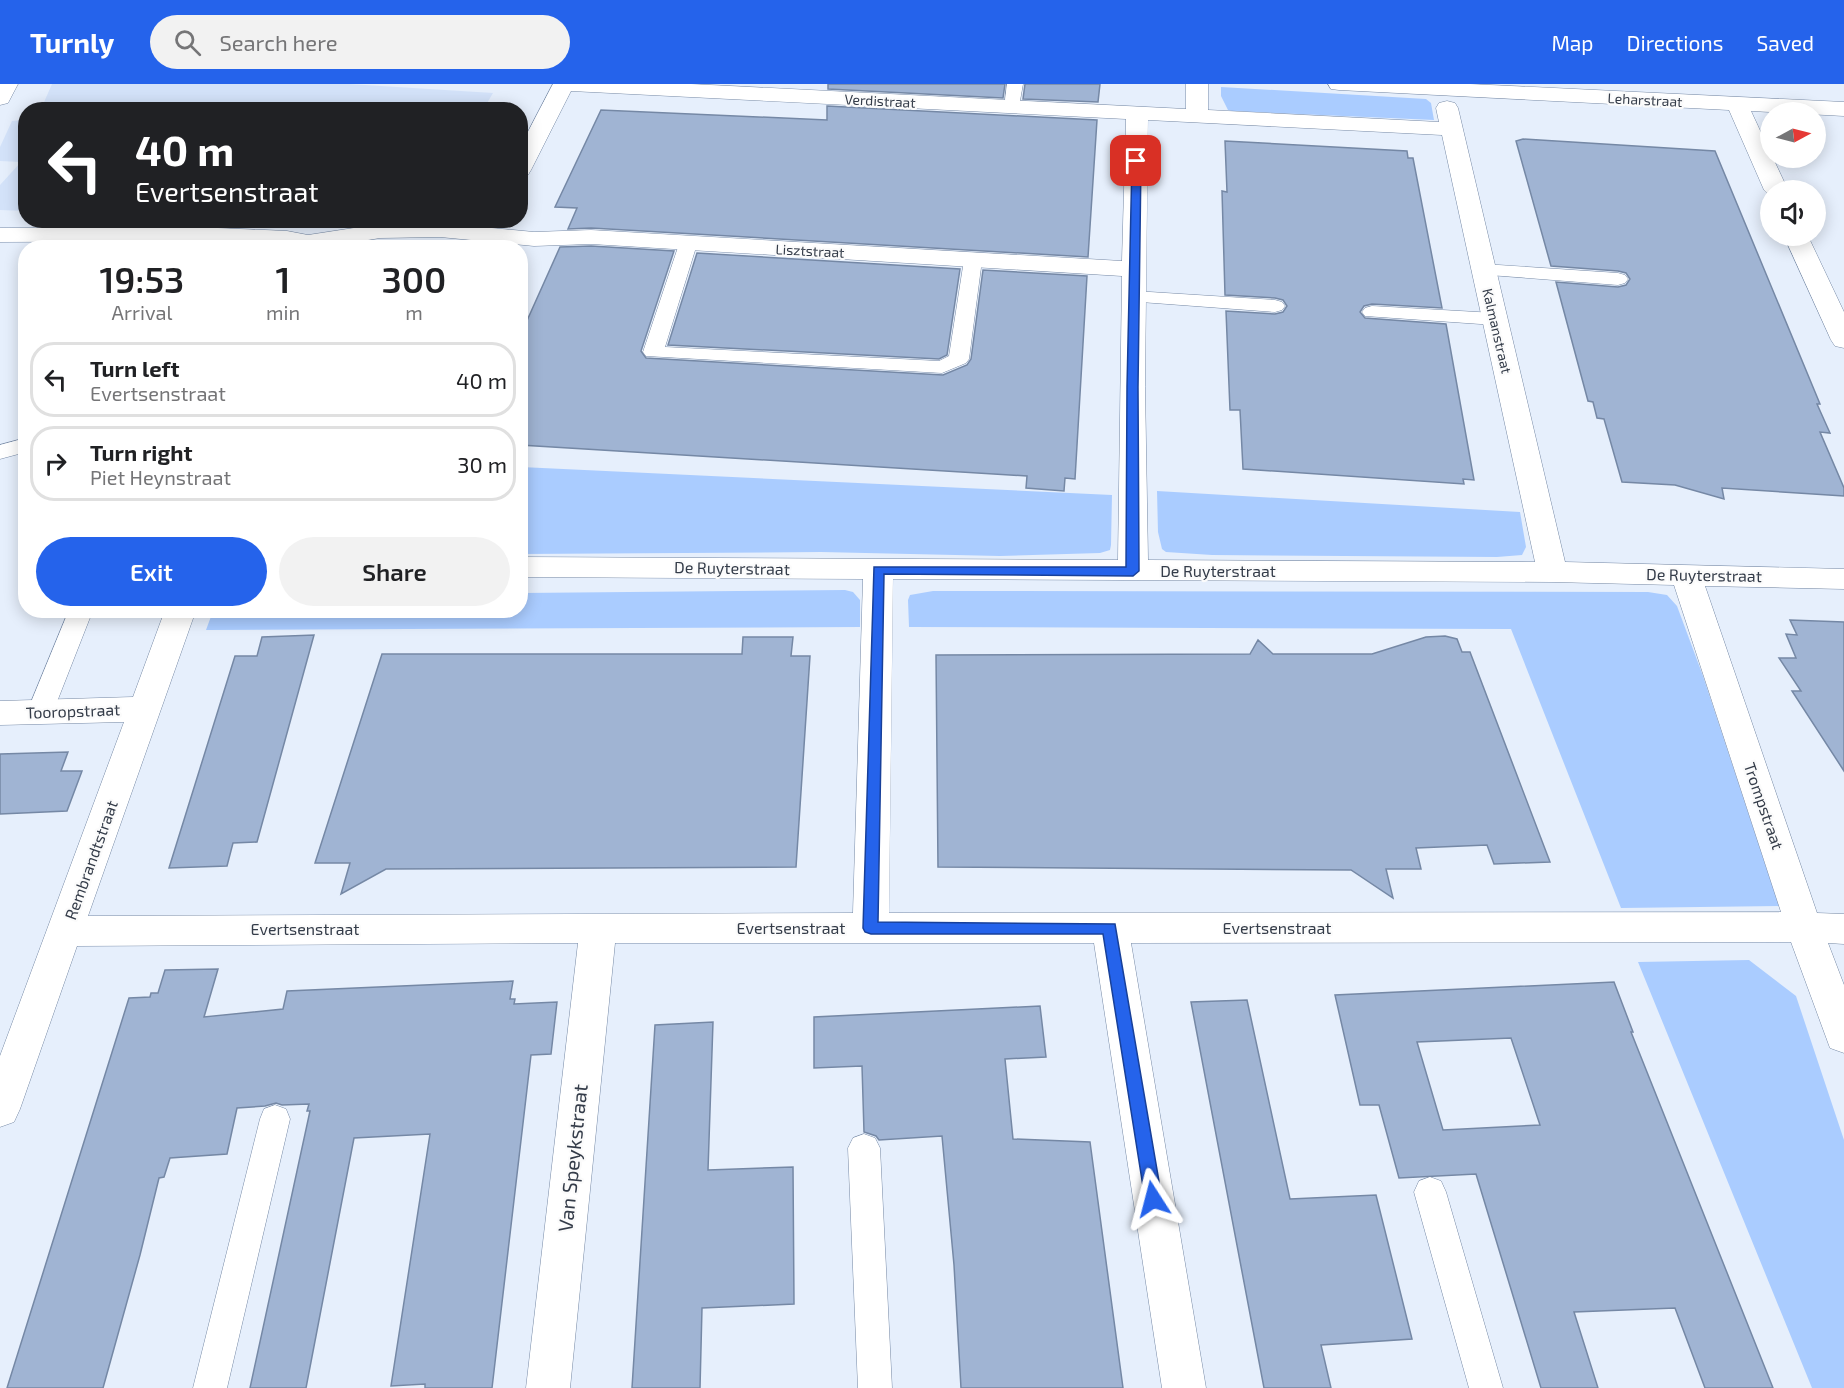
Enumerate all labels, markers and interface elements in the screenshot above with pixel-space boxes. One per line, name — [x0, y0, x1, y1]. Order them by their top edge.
search box — [150, 15, 570, 69]
text: Turnly — [30, 25, 114, 59]
icon: search — [171, 26, 204, 59]
text: Search here — [219, 29, 338, 55]
text: Map — [1551, 30, 1594, 55]
text: Directions — [1627, 30, 1723, 55]
text: Saved — [1756, 30, 1814, 55]
street label: Leharstraat — [1607, 89, 1683, 110]
street label: Verdistraat — [844, 90, 916, 111]
north arrow — [1760, 102, 1826, 168]
map controls — [1760, 102, 1826, 246]
text: 40 m — [135, 124, 234, 174]
icon: left — [36, 126, 114, 204]
pin — [1110, 135, 1161, 186]
icon: arrive — [1119, 144, 1152, 177]
text: Evertsenstraat — [135, 175, 319, 207]
button: sound — [1760, 180, 1826, 246]
street label: Lisztstraat — [775, 240, 845, 261]
text: 19:53 — [100, 257, 184, 300]
text: 1 — [275, 257, 290, 300]
text: 300 — [382, 257, 446, 300]
street label: Kalmanstraat — [1479, 287, 1516, 375]
text: Arrival — [112, 300, 172, 324]
text: min — [266, 300, 300, 324]
text: m — [405, 300, 423, 324]
text: Turn left — [90, 355, 179, 381]
icon: left — [39, 363, 72, 396]
text: 40 m — [456, 367, 507, 393]
text: Evertsenstraat — [90, 381, 226, 405]
text: Turn right — [90, 439, 192, 465]
icon: right — [39, 447, 72, 480]
text: 30 m — [457, 451, 507, 477]
text: Piet Heynstraat — [90, 465, 231, 489]
button: Exit — [36, 537, 267, 606]
button: Share — [279, 537, 510, 606]
street label: De Ruyterstraat — [674, 557, 790, 578]
street label: De Ruyterstraat — [1160, 561, 1276, 580]
street label: De Ruyterstraat — [1646, 564, 1762, 585]
street label: Tooropstraat — [25, 699, 121, 722]
street label: Trompstraat — [1741, 760, 1788, 852]
street label: Rembrandtstraat — [60, 798, 121, 922]
street label: Evertsenstraat — [737, 918, 845, 937]
street label: Evertsenstraat — [1223, 918, 1331, 937]
street label: Evertsenstraat — [251, 919, 359, 938]
street label: Van Speykstraat — [552, 1083, 592, 1233]
position arrow — [1121, 1167, 1185, 1231]

